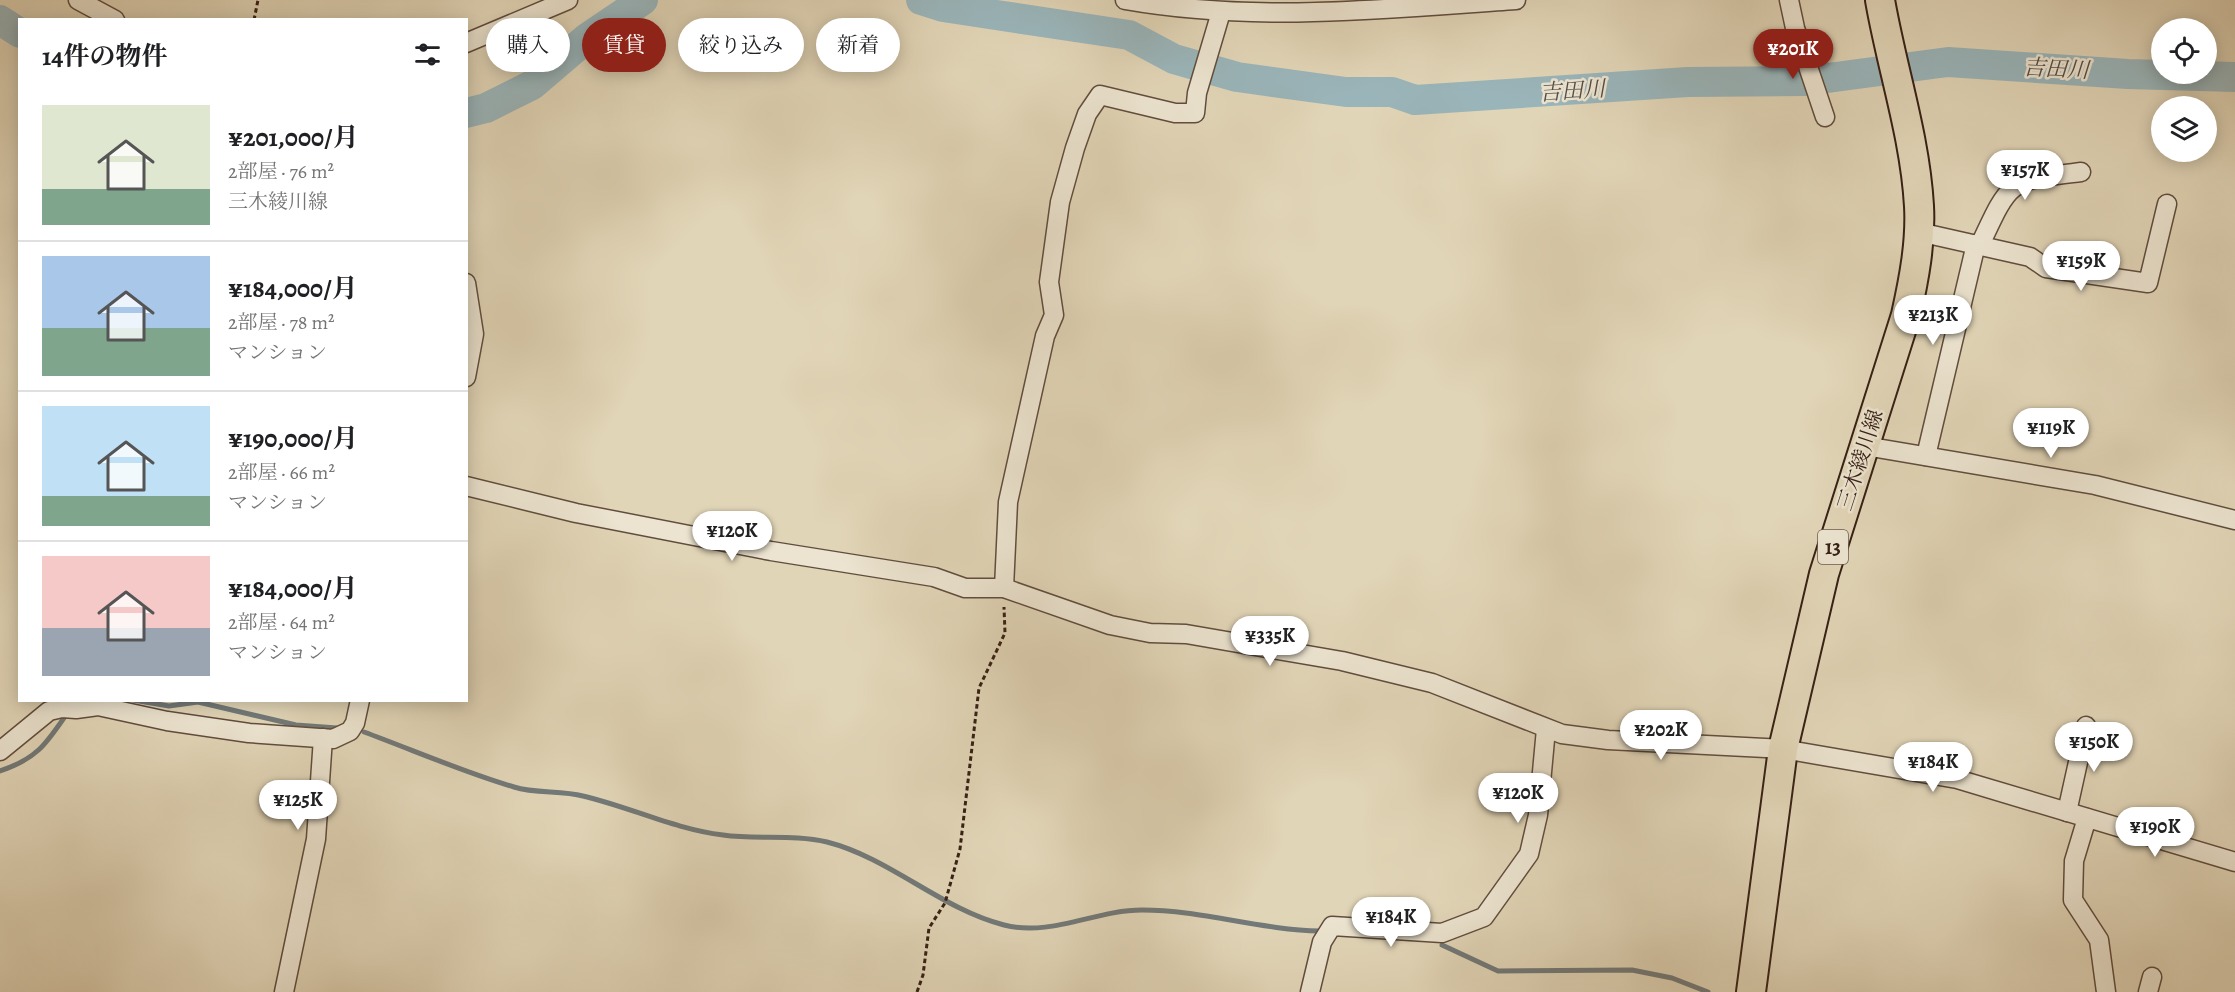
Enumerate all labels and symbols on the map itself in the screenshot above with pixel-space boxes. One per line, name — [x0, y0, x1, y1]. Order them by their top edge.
pin: ¥201K — [1751, 29, 1835, 80]
water label: 吉田川 — [2022, 52, 2092, 86]
water label: 吉田川 — [1538, 74, 1608, 108]
pin: ¥157K — [1983, 150, 2067, 201]
pin: ¥159K — [2039, 241, 2123, 292]
pin: ¥213K — [1891, 295, 1975, 346]
street label: 三木綾川線 — [1830, 406, 1890, 514]
pin: ¥119K — [2009, 408, 2093, 459]
pin: ¥120K — [690, 511, 774, 562]
road number: 13 — [1818, 530, 1848, 564]
pin: ¥335K — [1228, 616, 1312, 667]
pin: ¥202K — [1619, 710, 1703, 761]
pin: ¥150K — [2052, 722, 2136, 773]
pin: ¥184K — [1891, 742, 1975, 793]
pin: ¥120K — [1476, 773, 1560, 824]
pin: ¥125K — [256, 780, 340, 831]
pin: ¥190K — [2113, 807, 2197, 858]
pin: ¥184K — [1349, 897, 1433, 948]

